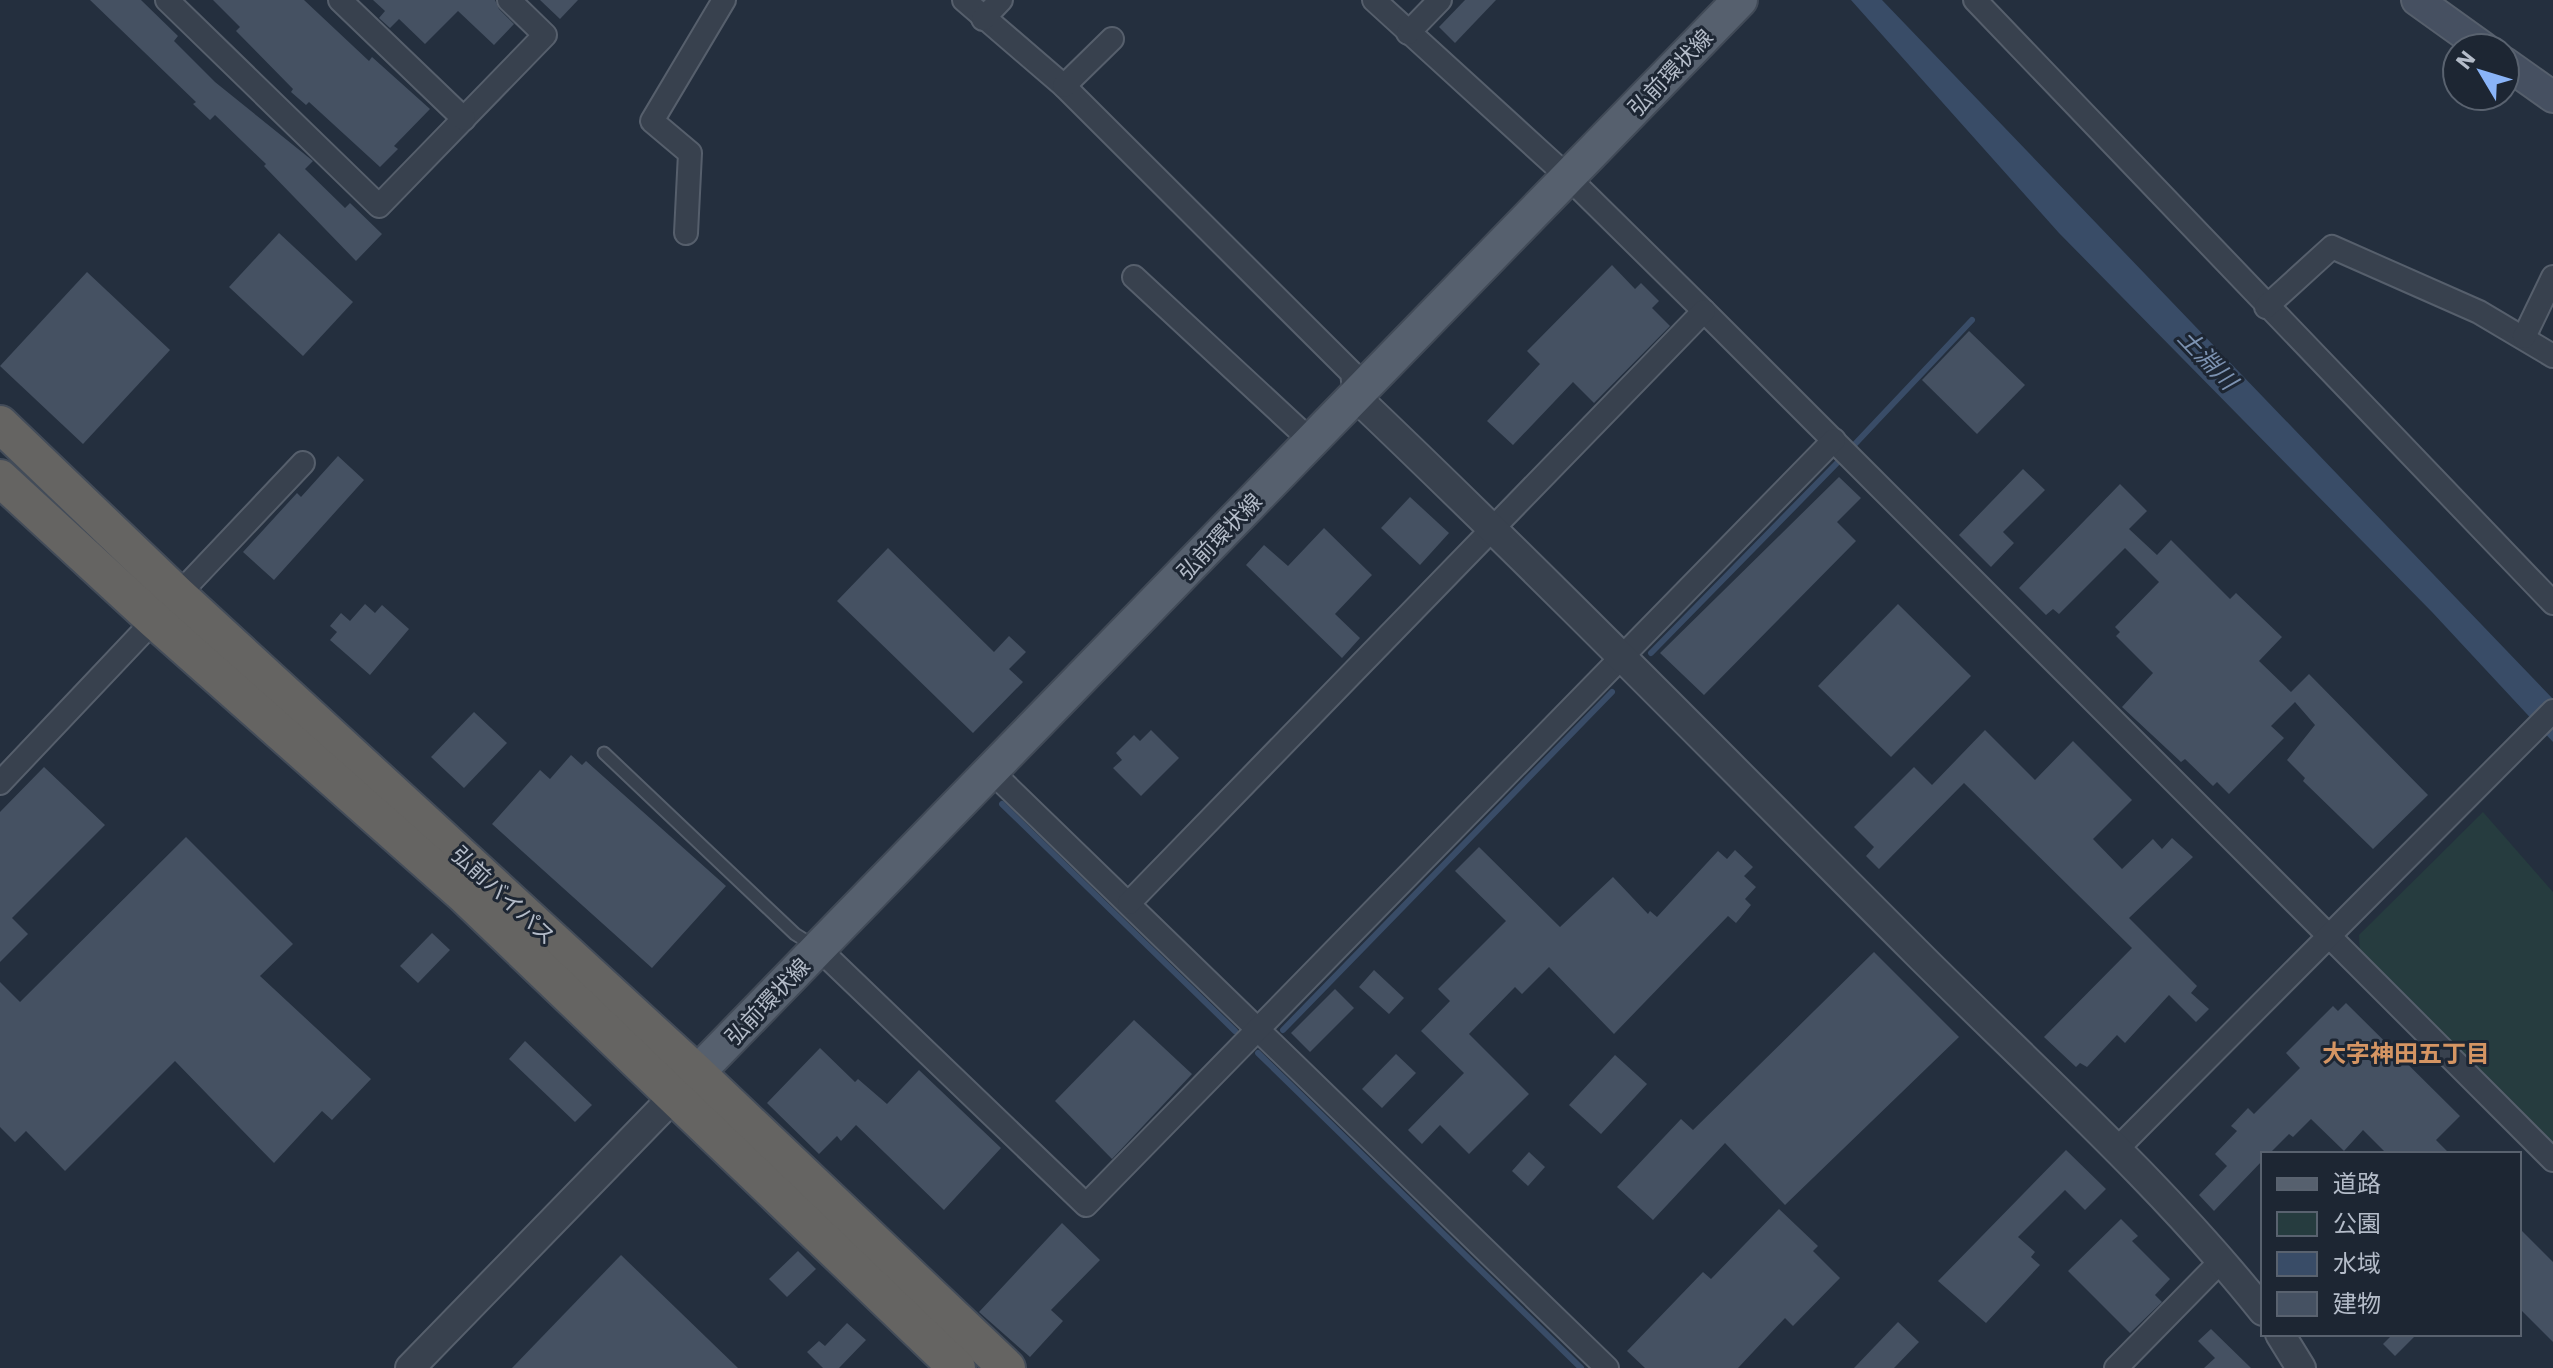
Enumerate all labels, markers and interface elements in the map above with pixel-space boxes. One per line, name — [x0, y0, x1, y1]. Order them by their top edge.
street label: 弘前環状線 — [1621, 22, 1719, 122]
north arrow — [2441, 32, 2521, 112]
text: N — [2449, 44, 2481, 75]
water label: 土淵川 — [2171, 322, 2247, 398]
street label: 弘前環状線 — [1170, 486, 1268, 586]
street label: 弘前バイパス — [446, 840, 562, 950]
street label: 弘前環状線 — [718, 951, 816, 1051]
district label: 大字神田五丁目 — [2322, 1037, 2490, 1069]
legend — [2261, 1152, 2521, 1336]
text: 道路 — [2333, 1167, 2381, 1199]
text: 公園 — [2333, 1207, 2381, 1239]
text: 水域 — [2333, 1247, 2381, 1279]
text: 建物 — [2333, 1287, 2381, 1319]

